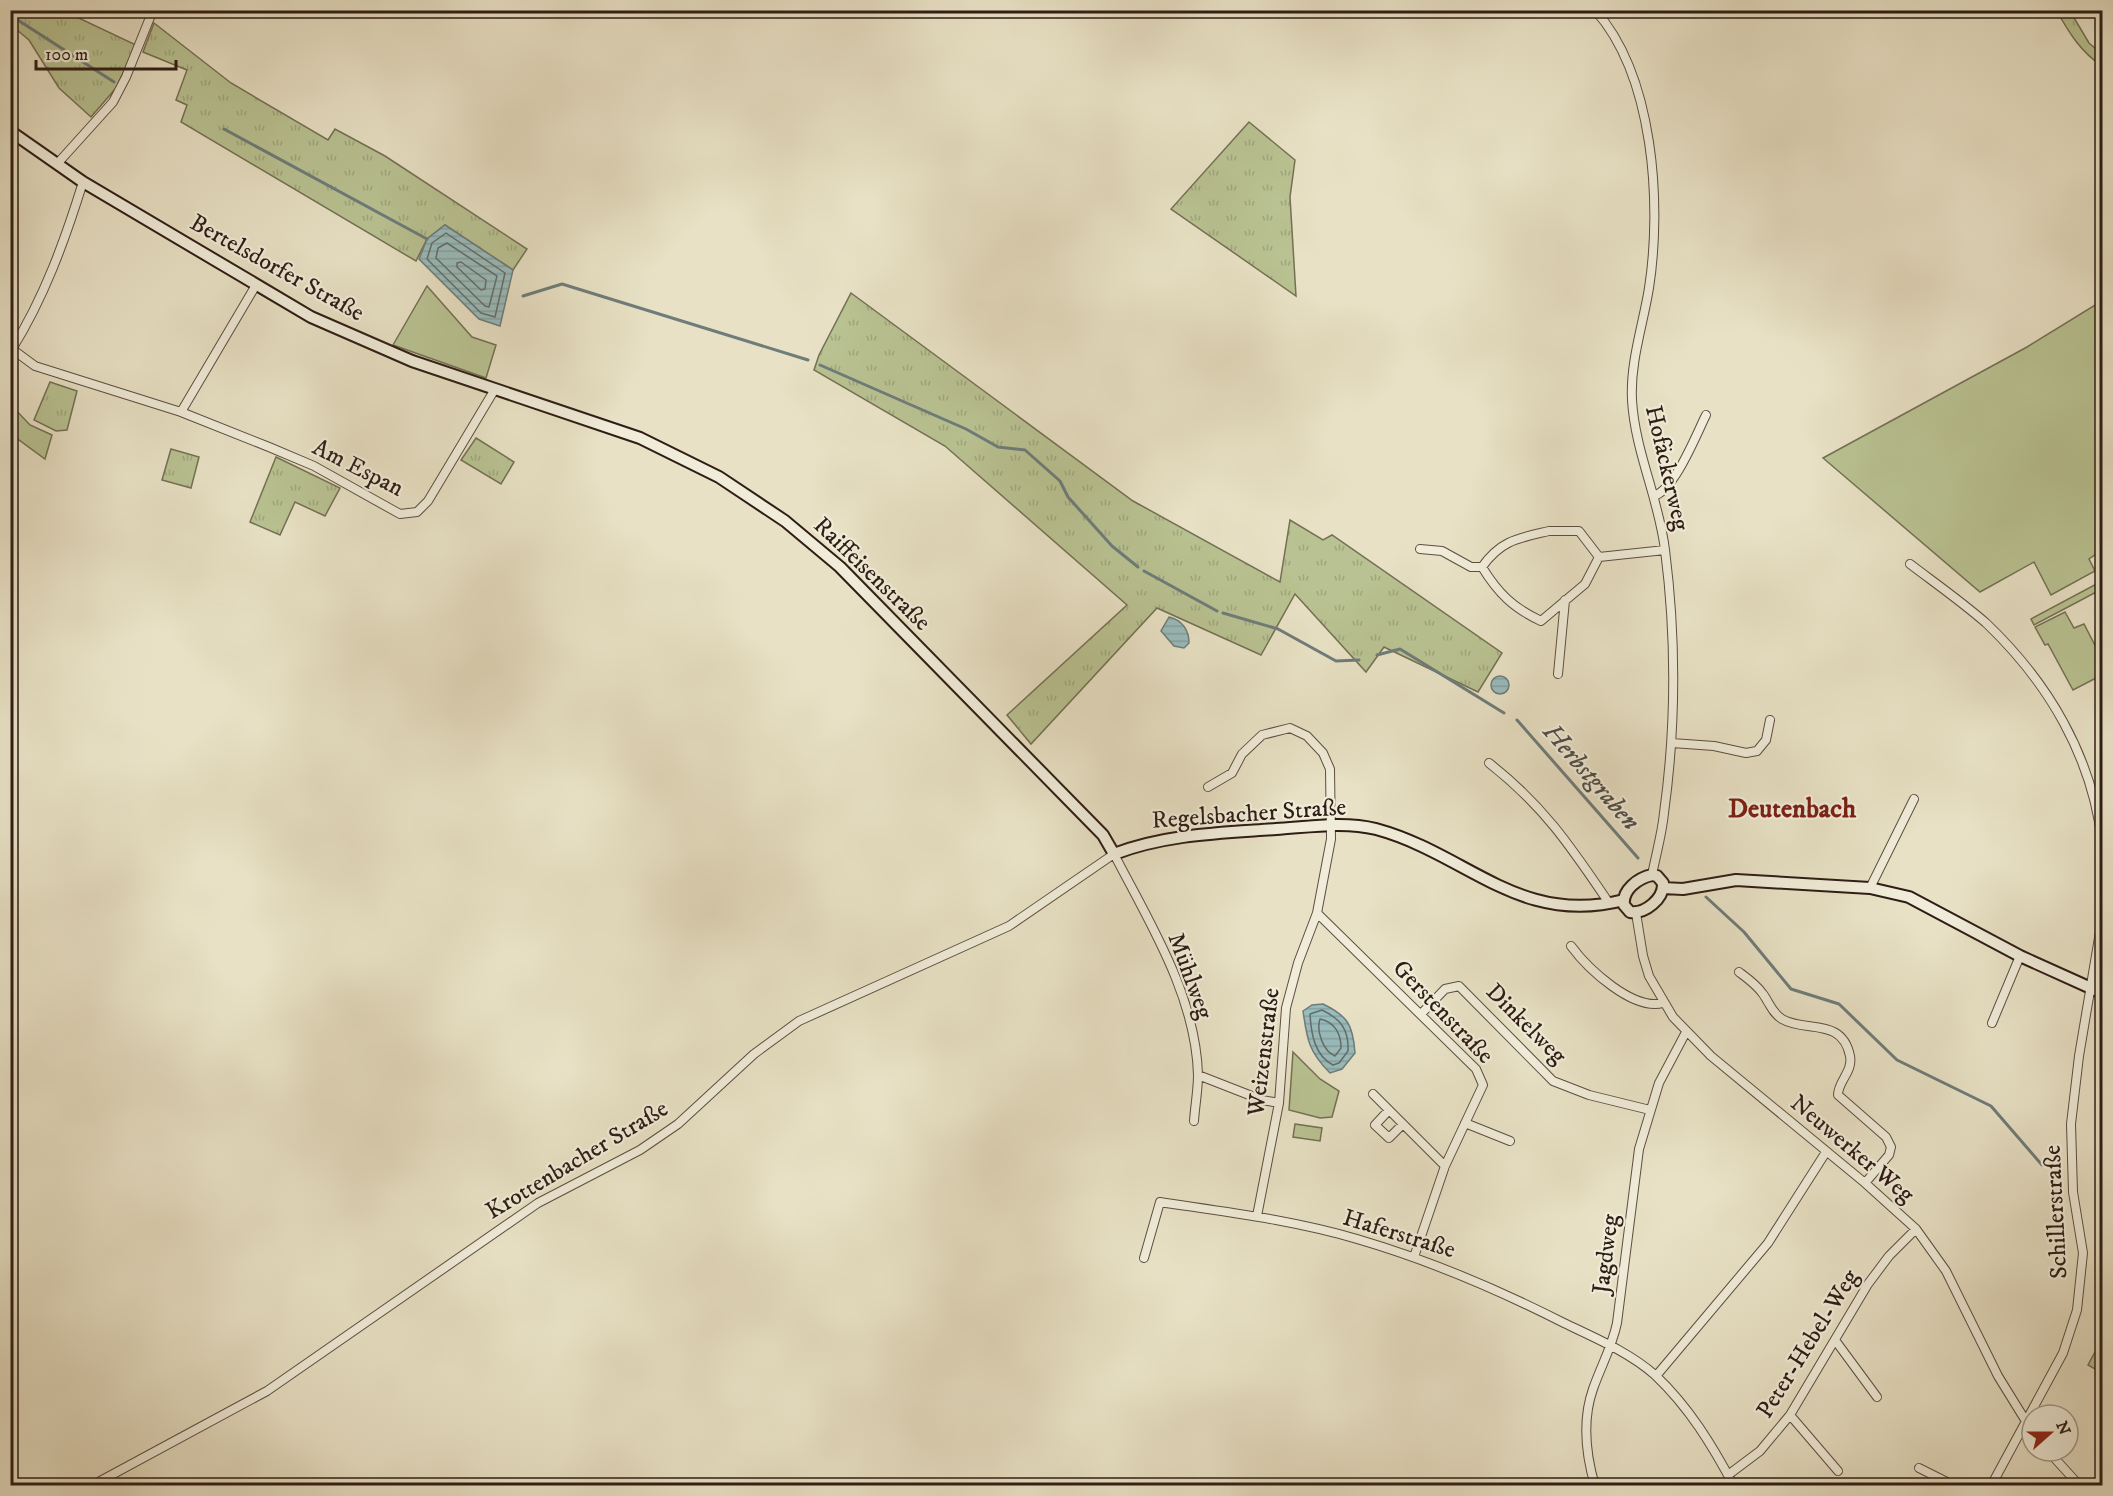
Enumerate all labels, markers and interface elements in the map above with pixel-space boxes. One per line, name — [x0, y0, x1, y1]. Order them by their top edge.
scale bar — [36, 33, 176, 71]
text: 100 m — [45, 44, 88, 66]
street label: Bertelsdorfer Straße — [185, 208, 370, 328]
street label: Hofäckerweg — [1638, 403, 1696, 534]
street label: Am Espan — [307, 432, 409, 504]
street label: Raiffeisenstraße — [807, 511, 937, 637]
water label: Herbstgraben — [1535, 716, 1647, 838]
street label: Regelsbacher Straße — [1151, 792, 1347, 836]
district label: Deutenbach — [1728, 792, 1857, 826]
street label: Mühlweg — [1161, 929, 1220, 1024]
street label: Gerstenstraße — [1386, 954, 1500, 1070]
street label: Dinkelweg — [1479, 977, 1573, 1071]
street label: Weizenstraße — [1241, 986, 1287, 1119]
street label: Neuwerker Weg — [1784, 1088, 1920, 1210]
street label: Krottenbacher Straße — [480, 1094, 674, 1226]
street label: Schillerstraße — [2038, 1144, 2074, 1280]
street label: Haferstraße — [1339, 1203, 1459, 1265]
street label: Jagdweg — [1586, 1212, 1626, 1297]
street label: Peter-Hebel-Weg — [1750, 1264, 1866, 1424]
north arrow — [2020, 1403, 2080, 1463]
text: N — [2051, 1418, 2075, 1438]

